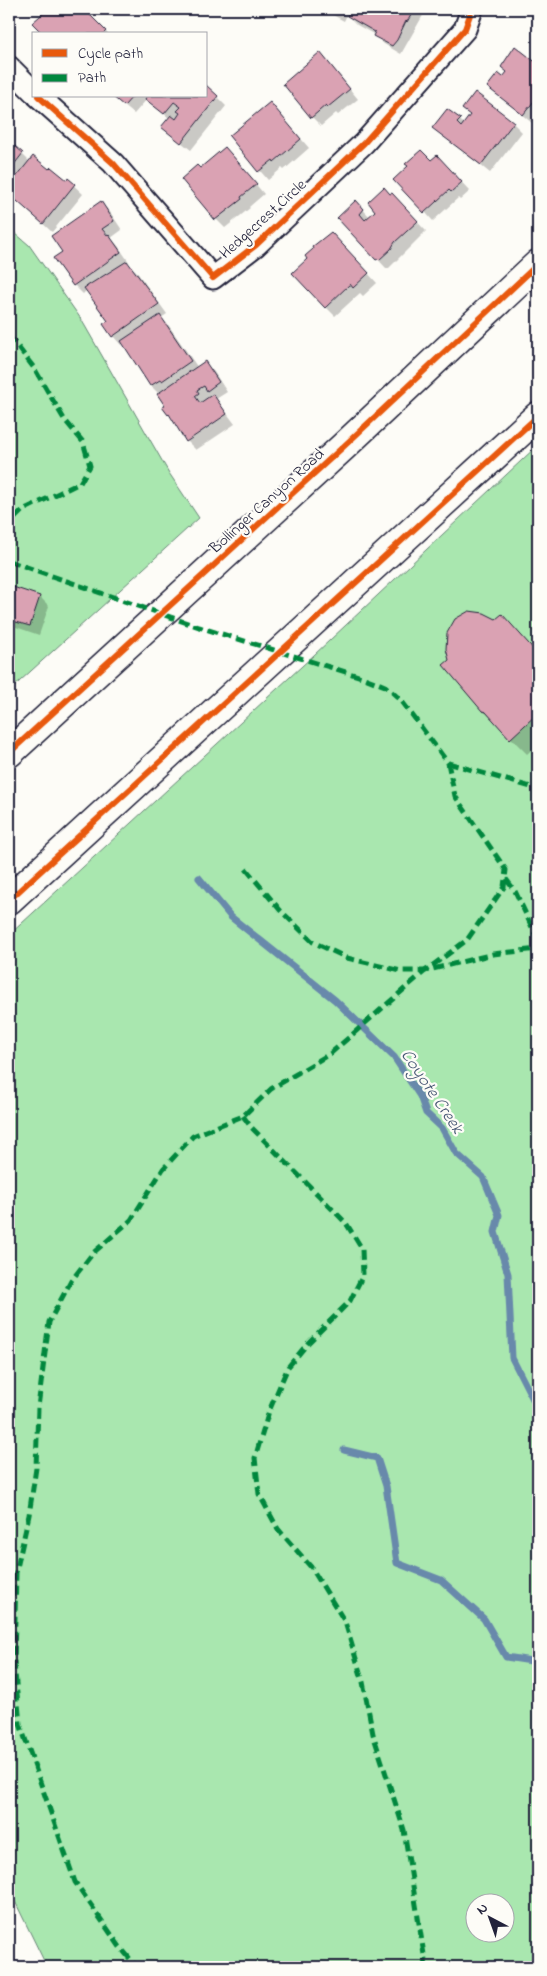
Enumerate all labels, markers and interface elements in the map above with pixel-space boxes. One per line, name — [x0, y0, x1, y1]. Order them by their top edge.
legend — [32, 32, 208, 98]
text: Cycle path — [78, 43, 143, 66]
text: Path — [78, 67, 106, 89]
street label: Hedgecrest Circle — [214, 173, 313, 265]
street label: Bollinger Canyon Road — [204, 443, 330, 561]
water label: Coyote Creek — [393, 1045, 470, 1141]
north arrow — [464, 1894, 514, 1944]
text: N — [472, 1898, 493, 1920]

